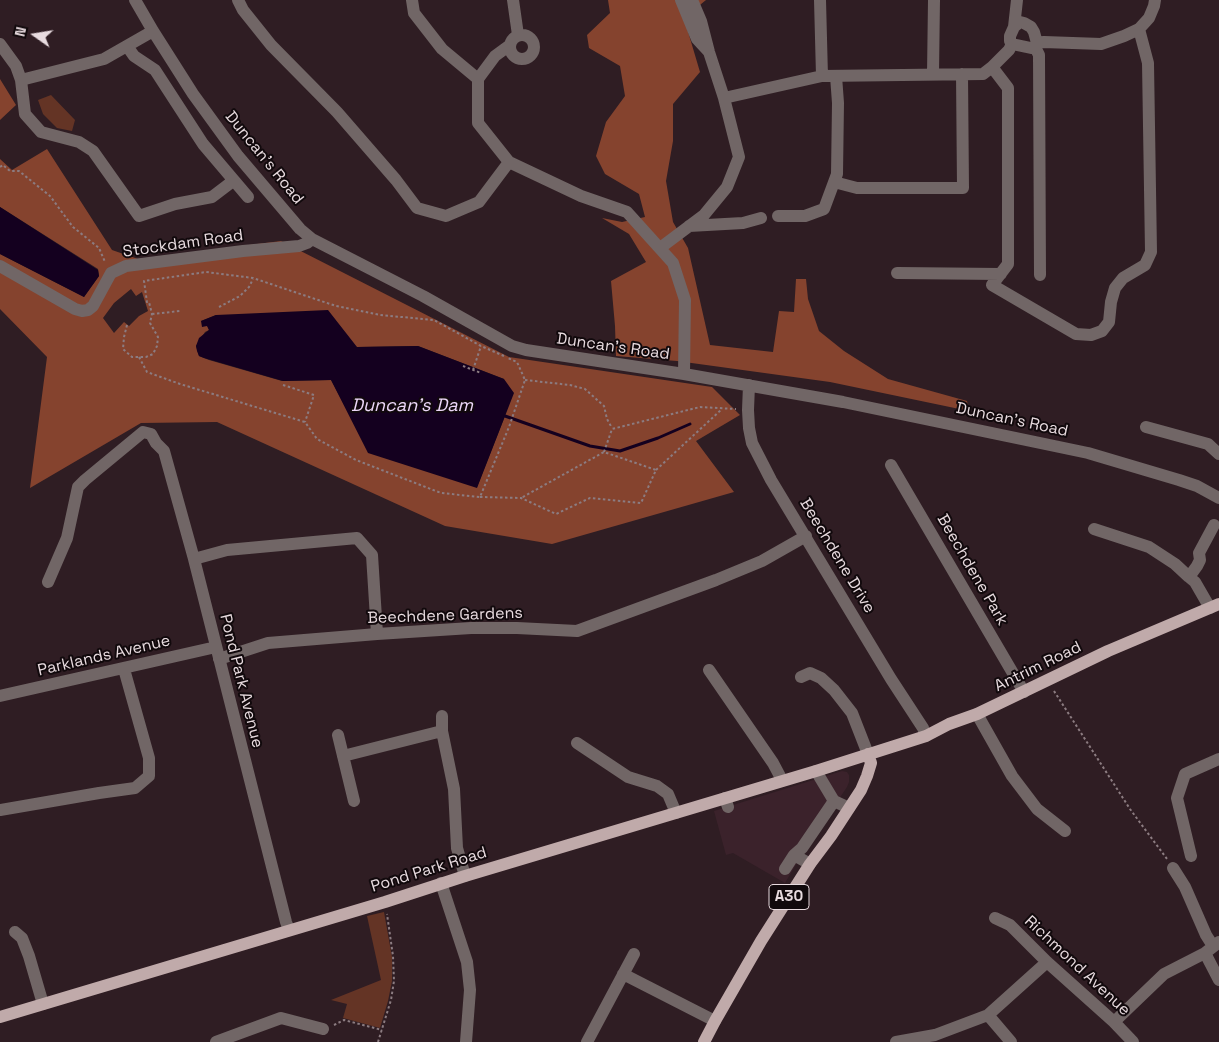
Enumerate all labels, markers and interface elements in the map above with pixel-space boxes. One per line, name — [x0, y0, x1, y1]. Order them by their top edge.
north arrow — [10, 10, 60, 60]
text: N — [11, 25, 30, 38]
street label: Duncan's Road — [221, 108, 307, 208]
street label: Stockdam Road — [122, 226, 244, 262]
street label: Duncan's Road — [555, 330, 671, 364]
water label: Duncan's Dam — [351, 395, 473, 417]
street label: Duncan's Road — [954, 399, 1070, 441]
street label: Beechdene Drive — [795, 495, 879, 617]
street label: Beechdene Park — [932, 511, 1012, 629]
street label: Beechdene Gardens — [367, 604, 523, 628]
street label: Pond Park Avenue — [215, 612, 267, 750]
street label: Parklands Avenue — [36, 631, 172, 681]
street label: Antrim Road — [991, 638, 1085, 696]
street label: Pond Park Road — [369, 843, 489, 897]
road number: A30 — [769, 884, 809, 910]
street label: Richmond Avenue — [1020, 912, 1134, 1020]

